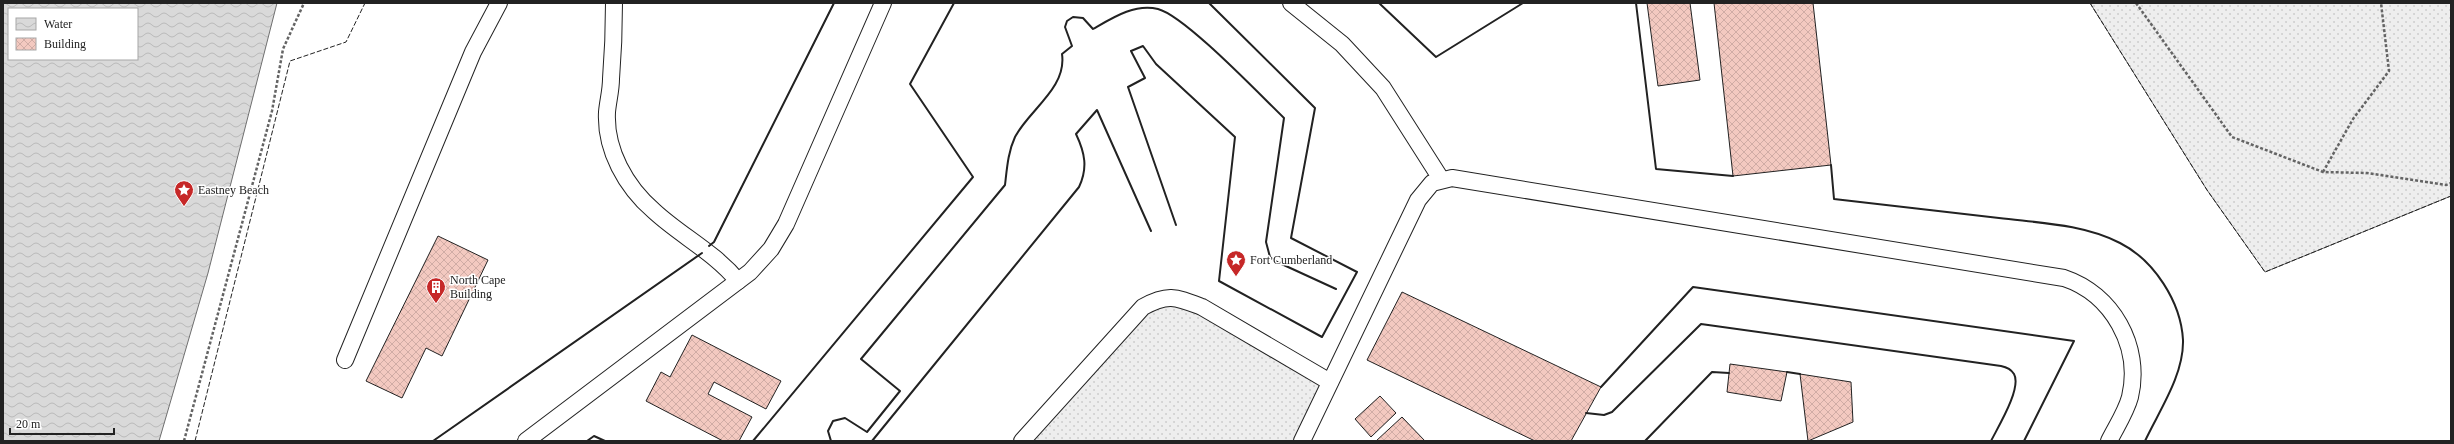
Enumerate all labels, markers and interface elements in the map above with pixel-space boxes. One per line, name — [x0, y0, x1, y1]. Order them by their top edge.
legend — [8, 8, 138, 60]
text: Water — [44, 17, 72, 31]
text: Building — [44, 37, 86, 51]
place icon: Eastney Beach — [173, 179, 195, 207]
place label: Eastney Beach — [198, 183, 269, 197]
place icon: Fort Cumberland — [1225, 249, 1247, 277]
place label: Fort Cumberland — [1250, 253, 1332, 267]
place label: North Cape Building — [450, 273, 506, 301]
building icon: North Cape Building — [425, 276, 447, 304]
scale bar — [10, 410, 114, 436]
text: 20 m — [16, 417, 41, 431]

